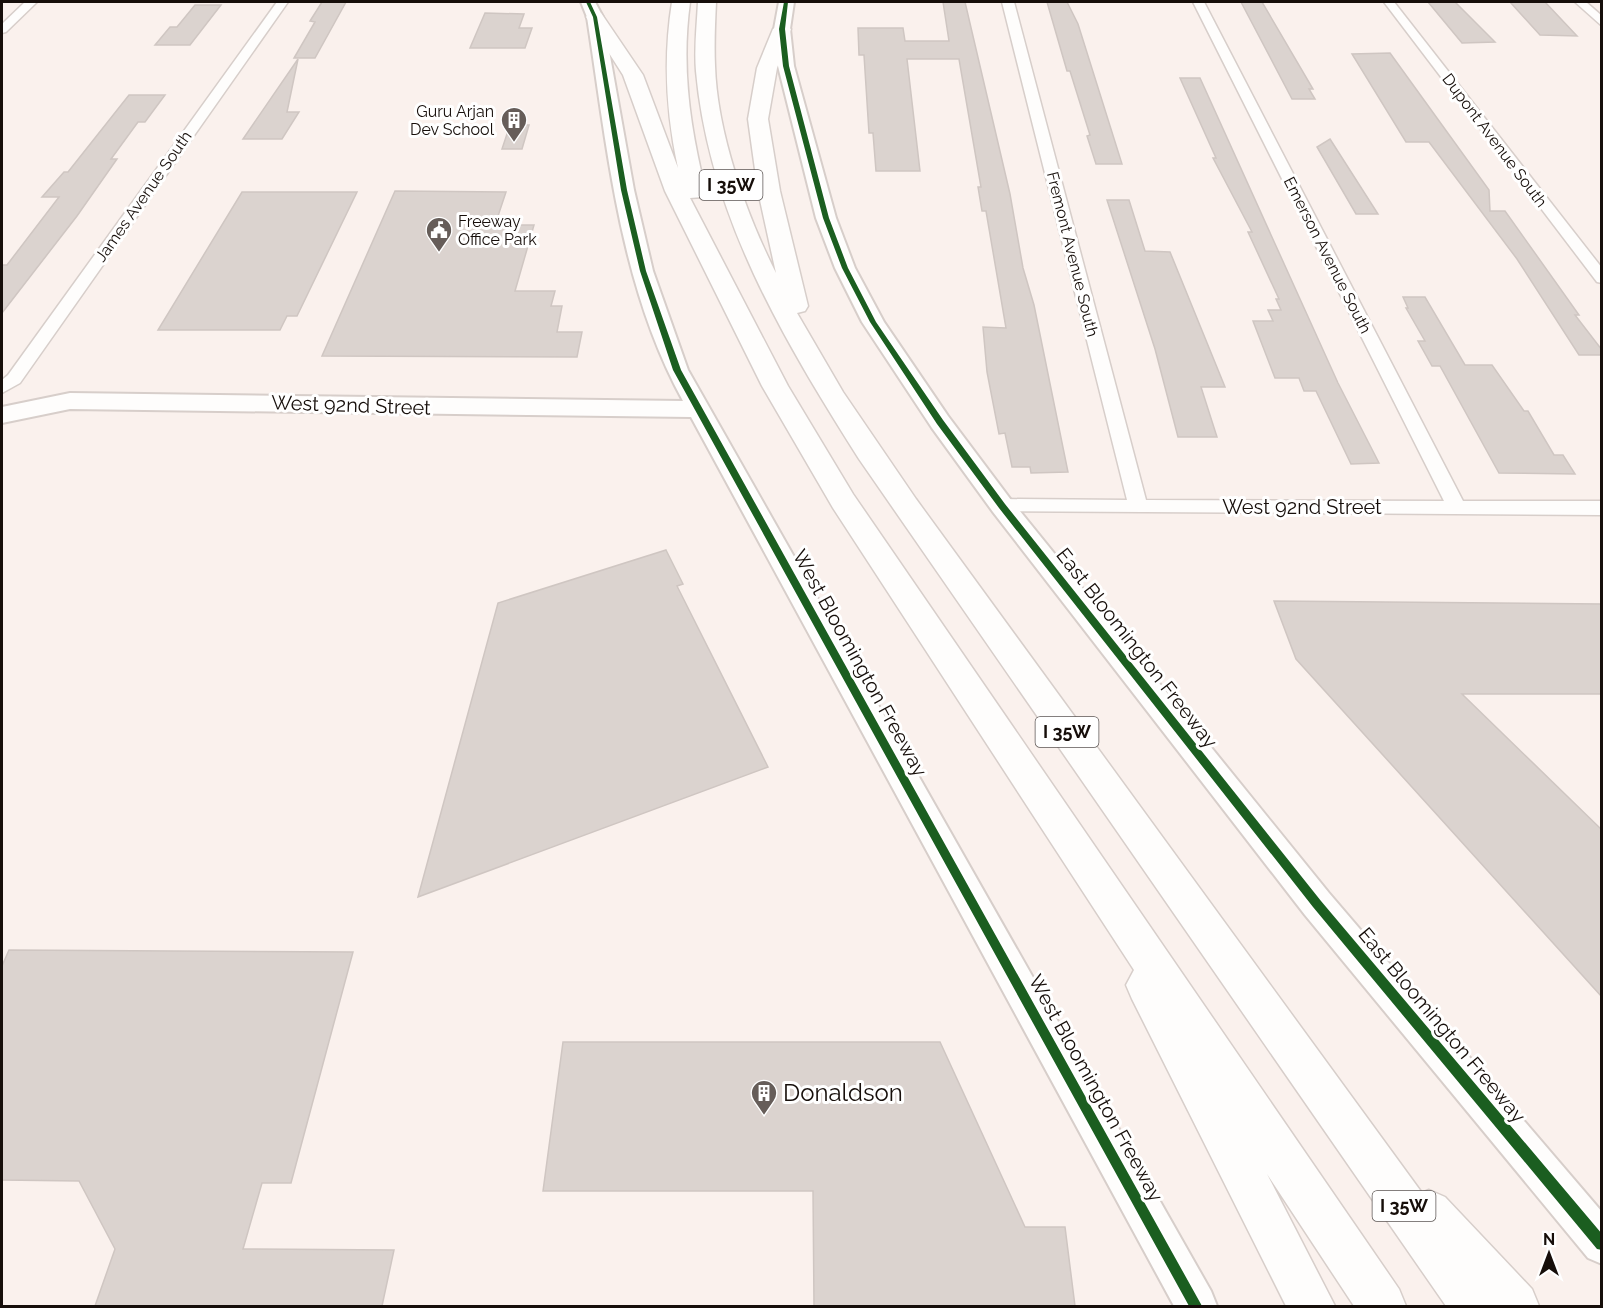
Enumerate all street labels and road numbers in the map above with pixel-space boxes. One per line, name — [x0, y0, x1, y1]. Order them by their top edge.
street label: Dupont Avenue South — [1438, 70, 1551, 211]
street label: James Avenue South — [91, 127, 196, 265]
road number: I 35W — [700, 170, 762, 200]
street label: Fremont Avenue South — [1043, 170, 1102, 339]
street label: Emerson Avenue South — [1280, 174, 1375, 337]
street label: West 92nd Street — [271, 390, 431, 420]
street label: West 92nd Street — [1222, 495, 1382, 519]
street label: East Bloomington Freeway — [1051, 543, 1223, 753]
street label: West Bloomington Freeway — [788, 545, 933, 781]
road number: I 35W — [1036, 717, 1098, 747]
street label: East Bloomington Freeway — [1353, 923, 1531, 1128]
street label: West Bloomington Freeway — [1024, 970, 1169, 1206]
road number: I 35W — [1372, 1191, 1436, 1221]

